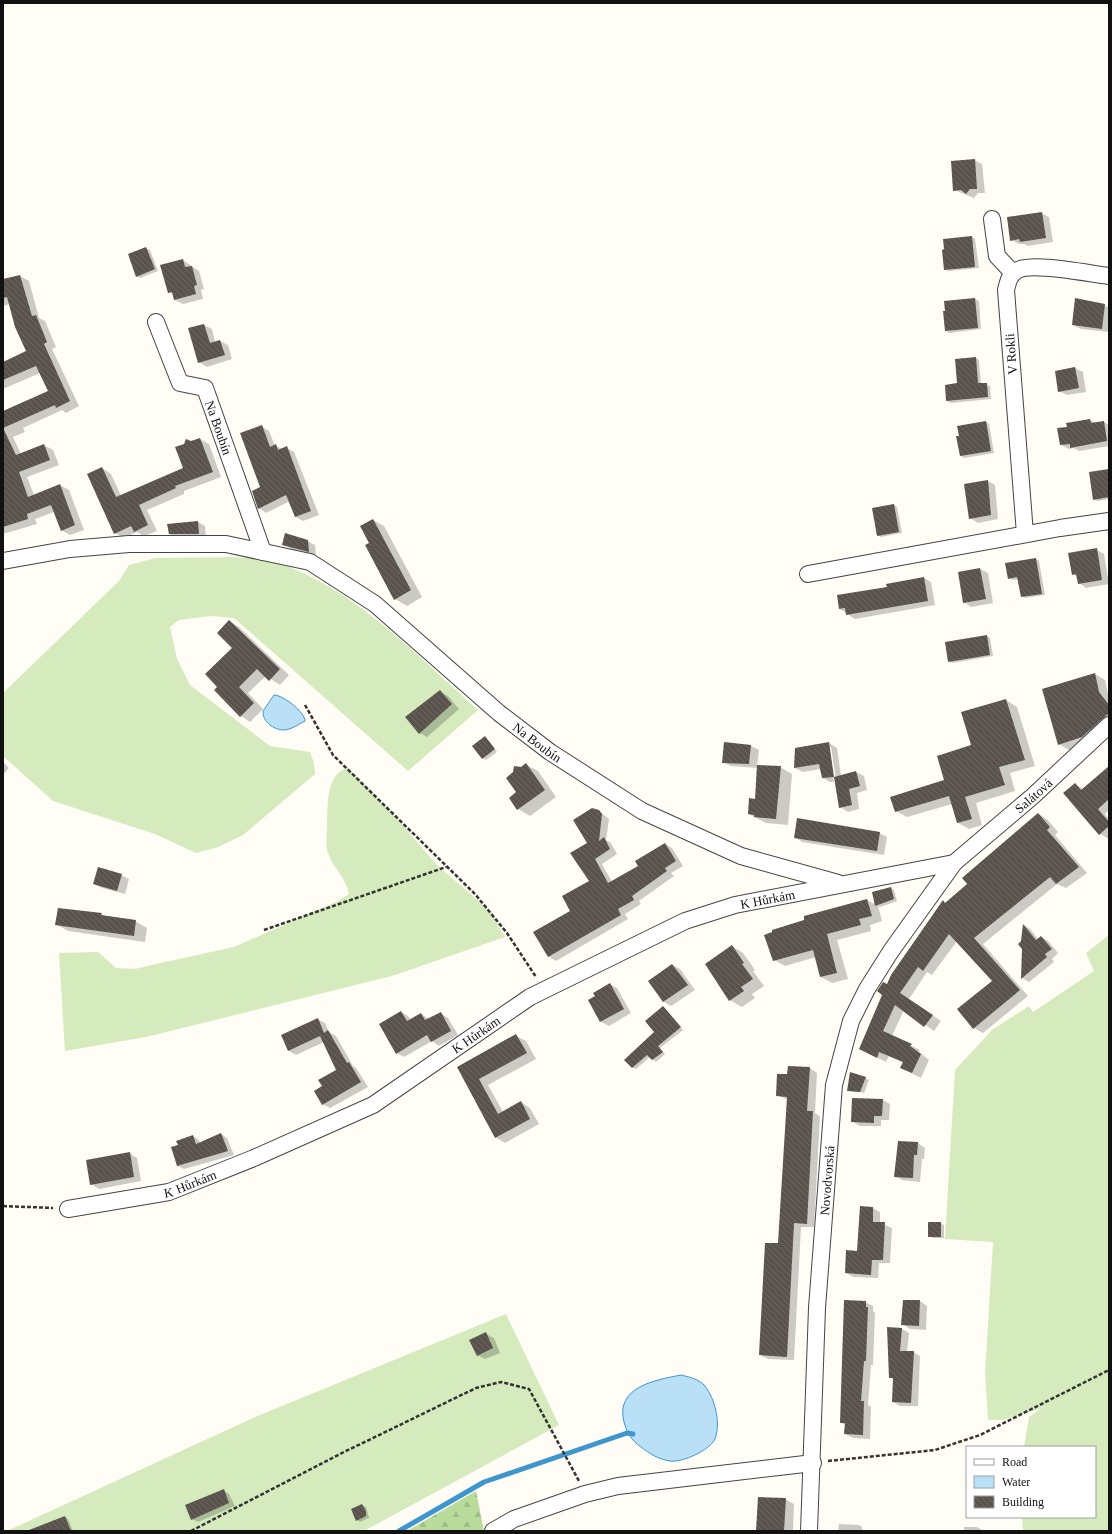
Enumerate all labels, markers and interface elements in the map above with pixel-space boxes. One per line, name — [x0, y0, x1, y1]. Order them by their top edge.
street label: V Rokli — [1002, 332, 1020, 375]
street label: Na Boubín — [202, 398, 236, 457]
street label: Na Boubín — [510, 719, 565, 765]
street label: Salátová — [1011, 775, 1055, 816]
street label: K Hůrkám — [739, 886, 796, 911]
street label: K Hůrkám — [449, 1012, 503, 1056]
street label: Novodvorská — [817, 1145, 837, 1216]
street label: K Hůrkám — [163, 1166, 218, 1200]
legend — [966, 1446, 1096, 1518]
text: Road — [1002, 1455, 1027, 1469]
text: Water — [1002, 1475, 1030, 1489]
text: Building — [1002, 1495, 1044, 1509]

